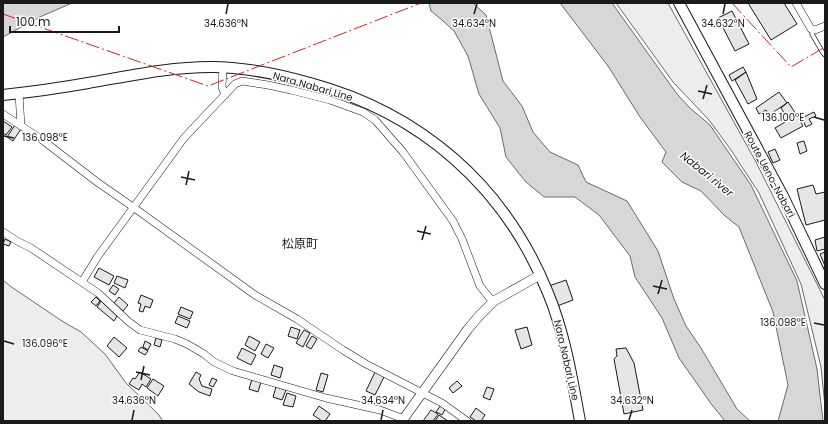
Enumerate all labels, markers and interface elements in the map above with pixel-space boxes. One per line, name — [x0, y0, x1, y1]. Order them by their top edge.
scale bar — [10, 8, 119, 34]
text: 100 m — [16, 13, 50, 30]
text: 34.636°N — [204, 16, 248, 31]
text: 34.634°N — [452, 16, 496, 31]
text: 34.632°N — [701, 16, 745, 31]
street label: Nara Nabari Line — [271, 68, 355, 105]
text: 136.100°E — [762, 110, 804, 125]
street label: Route Ueno-Nabari — [740, 128, 799, 220]
text: 136.098°E — [22, 130, 68, 145]
water label: Nabari river — [677, 148, 738, 201]
district label: 松原町 — [282, 235, 318, 252]
text: 136.098°E — [760, 315, 806, 330]
street label: Nara Nabari Line — [550, 318, 583, 402]
text: 136.096°E — [22, 336, 68, 351]
text: 34.636°N — [112, 393, 156, 408]
text: 34.634°N — [361, 393, 405, 408]
text: 34.632°N — [610, 393, 654, 408]

